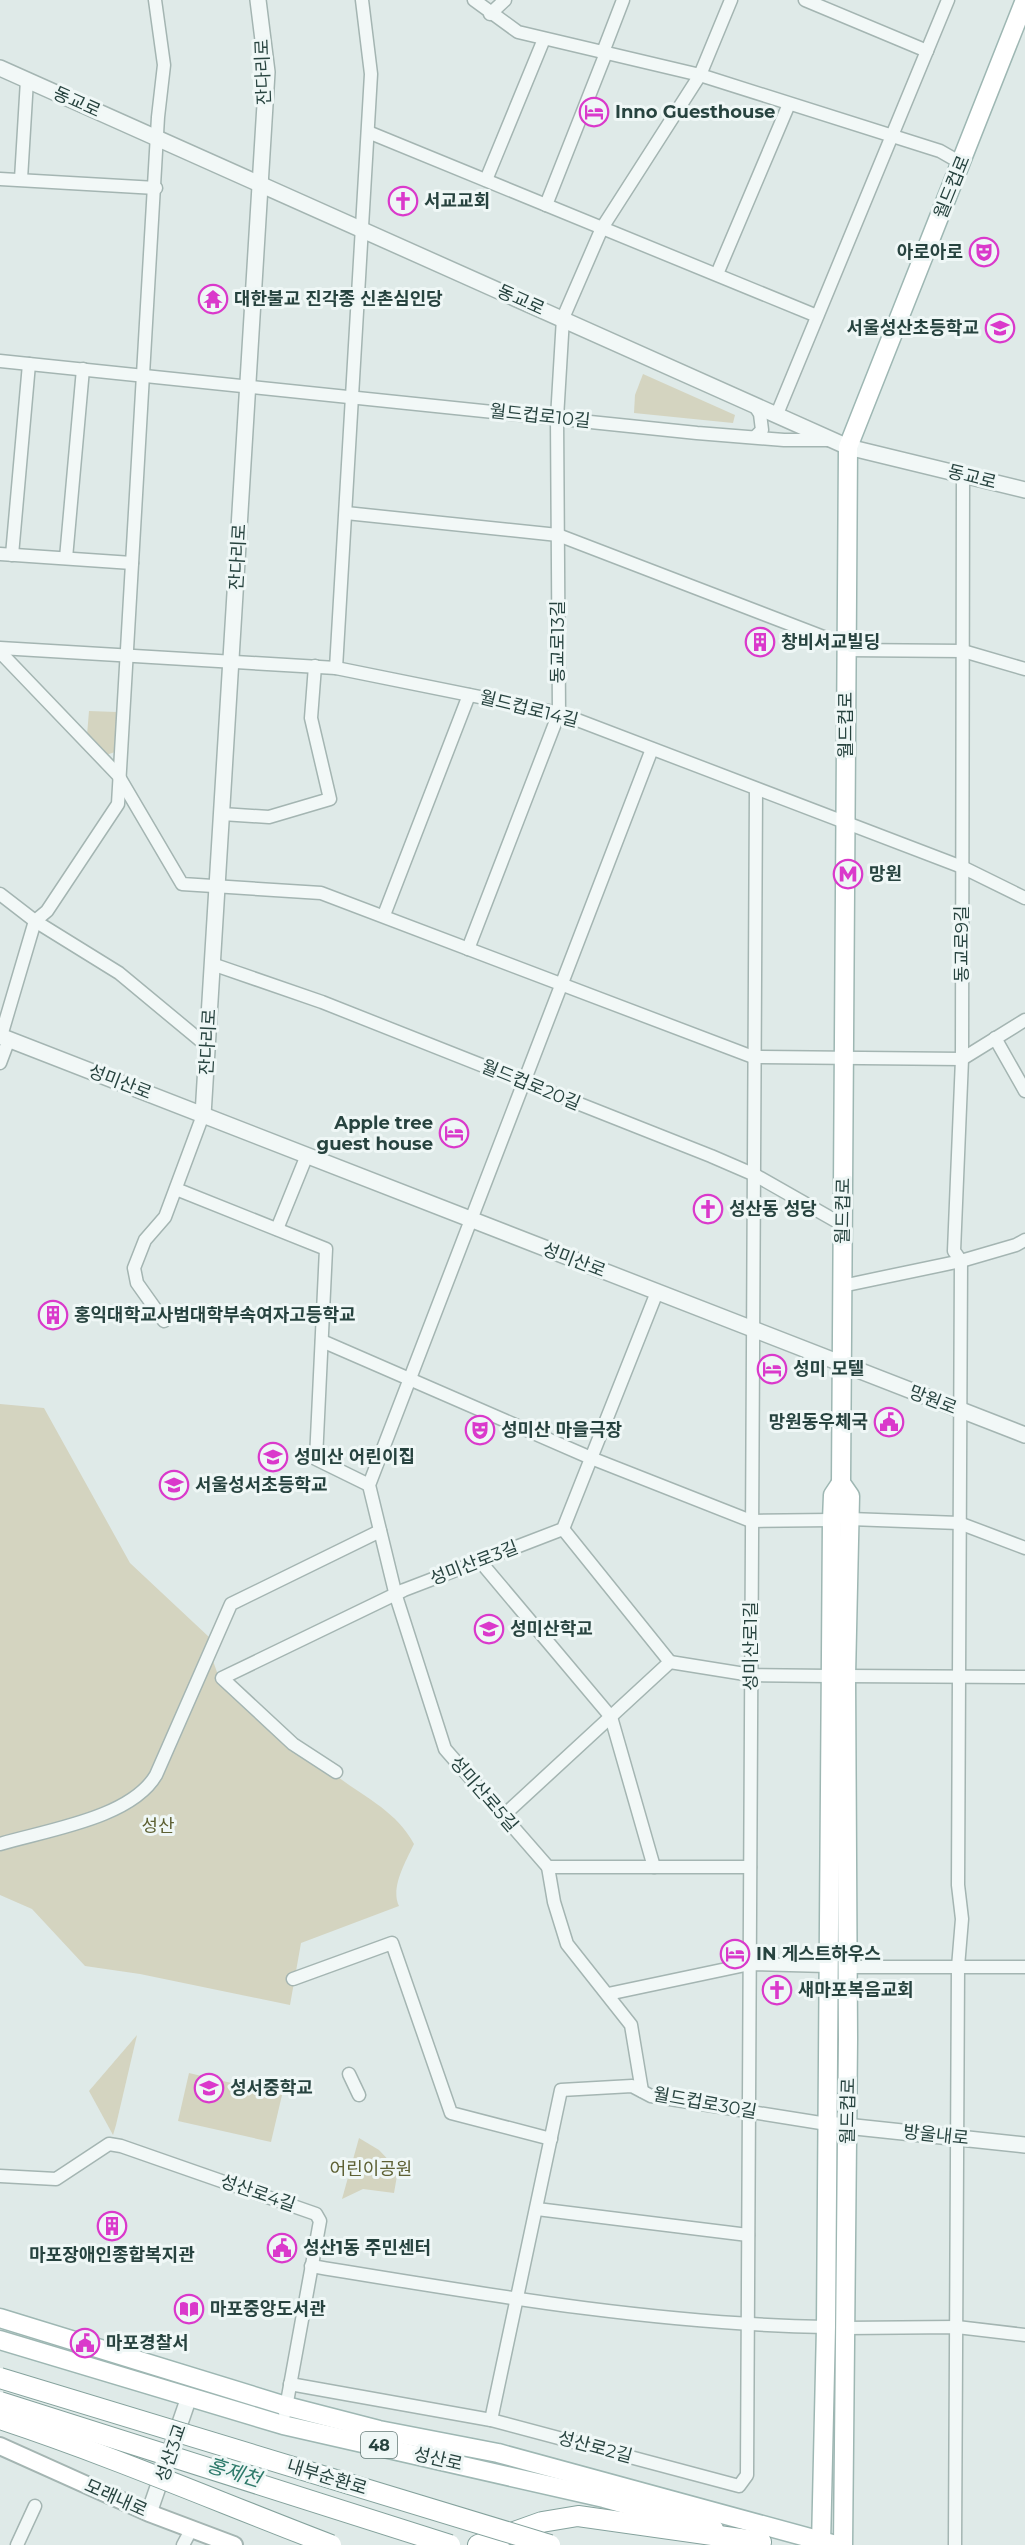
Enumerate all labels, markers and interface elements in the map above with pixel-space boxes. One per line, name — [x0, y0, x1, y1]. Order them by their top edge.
street label: 잔다리로 — [251, 39, 275, 105]
street label: 동교로 — [50, 82, 104, 122]
hotel icon: Inno Guesthouse — [578, 96, 610, 128]
place label: Inno Guesthouse — [615, 101, 775, 123]
street label: 월드컵로 — [929, 152, 975, 222]
church icon: 서교교회 — [387, 185, 419, 217]
place label: 서교교회 — [424, 190, 490, 212]
theatre icon: 아로아로 — [968, 236, 1000, 268]
place label: 아로아로 — [897, 241, 963, 263]
street label: 동교로 — [494, 280, 548, 320]
temple icon: 대한불교 진각종 신촌심인당 — [197, 283, 229, 315]
place label: 대한불교 진각종 신촌심인당 — [234, 288, 443, 310]
school or university icon: 서울성산초등학교 — [984, 312, 1016, 344]
place label: 서울성산초등학교 — [847, 317, 979, 339]
street label: 월드컵로10길 — [489, 400, 591, 432]
street label: 동교로 — [945, 460, 999, 494]
street label: 잔다리로 — [225, 523, 251, 591]
street label: 동교로13길 — [547, 601, 569, 683]
building icon: 창비서교빌딩 — [744, 626, 776, 658]
place label: 창비서교빌딩 — [781, 631, 880, 653]
street label: 월드컵로14길 — [477, 686, 581, 732]
street label: 월드컵로 — [835, 692, 857, 758]
metro station icon: 망원 — [832, 858, 864, 890]
place label: 망원 — [869, 863, 902, 885]
street label: 동교로9길 — [951, 905, 973, 983]
street label: 잔다리로 — [195, 1008, 221, 1076]
street label: 월드컵로20길 — [478, 1055, 584, 1115]
street label: 성미산로 — [85, 1060, 155, 1104]
place label: Apple tree guest house — [317, 1112, 433, 1155]
hotel icon: Apple tree guest house — [438, 1117, 470, 1149]
street label: 월드컵로 — [831, 1178, 855, 1244]
church icon: 성산동 성당 — [692, 1193, 724, 1225]
place label: 성산동 성당 — [729, 1198, 817, 1220]
street label: 성미산로 — [539, 1238, 609, 1282]
building icon: 홍익대학교사범대학부속여자고등학교 — [37, 1299, 69, 1331]
place label: 홍익대학교사범대학부속여자고등학교 — [74, 1304, 356, 1326]
hotel icon: 성미 모텔 — [756, 1353, 788, 1385]
place label: 성미 모텔 — [793, 1358, 864, 1380]
street label: 망원로 — [906, 1381, 960, 1419]
public building icon: 망원동우체국 — [873, 1406, 905, 1438]
place label: 망원동우체국 — [769, 1411, 868, 1433]
theatre icon: 성미산 마을극장 — [464, 1414, 496, 1446]
place label: 성미산 마을극장 — [501, 1419, 622, 1441]
school or university icon: 성미산 어린이집 — [257, 1441, 289, 1473]
place label: 성미산 어린이집 — [294, 1446, 415, 1468]
school or university icon: 서울성서초등학교 — [158, 1469, 190, 1501]
place label: 서울성서초등학교 — [195, 1474, 327, 1496]
street label: 성미산로3길 — [427, 1536, 521, 1590]
street label: 성미산로1길 — [740, 1601, 762, 1691]
school or university icon: 성미산학교 — [473, 1613, 505, 1645]
place label: 성미산학교 — [510, 1618, 593, 1640]
street label: 성미산로5길 — [445, 1752, 523, 1836]
park label: 성산 — [141, 1815, 175, 1837]
hotel icon: IN 게스트하우스 — [719, 1938, 751, 1970]
place label: IN 게스트하우스 — [756, 1943, 881, 1965]
church icon: 새마포복음교회 — [761, 1974, 793, 2006]
place label: 새마포복음교회 — [798, 1979, 914, 2001]
school or university icon: 성서중학교 — [193, 2072, 225, 2104]
place label: 성서중학교 — [230, 2077, 313, 2099]
street label: 월드컵로 — [836, 2078, 860, 2144]
street label: 월드컵로30길 — [651, 2083, 759, 2123]
street label: 방울내로 — [902, 2121, 970, 2149]
park label: 어린이공원 — [330, 2158, 412, 2180]
street label: 성산로4길 — [217, 2170, 299, 2216]
building icon: 마포장애인종합복지관 — [96, 2210, 128, 2242]
public building icon: 성산1동 주민센터 — [266, 2232, 298, 2264]
place label: 성산1동 주민센터 — [303, 2237, 431, 2259]
place label: 마포장애인종합복지관 — [29, 2244, 195, 2266]
library icon: 마포중앙도서관 — [173, 2293, 205, 2325]
place label: 마포중앙도서관 — [210, 2298, 326, 2320]
public building icon: 마포경찰서 — [69, 2327, 101, 2359]
place label: 마포경찰서 — [106, 2332, 189, 2354]
street label: 성산3교 — [151, 2421, 191, 2485]
street label: 성산로2길 — [555, 2426, 635, 2468]
road number: 48 — [361, 2432, 397, 2458]
street label: 성산로 — [411, 2443, 465, 2475]
water label: 홍제천 — [204, 2452, 266, 2492]
street label: 내부순환로 — [284, 2454, 370, 2500]
street label: 모래내로 — [81, 2474, 151, 2522]

